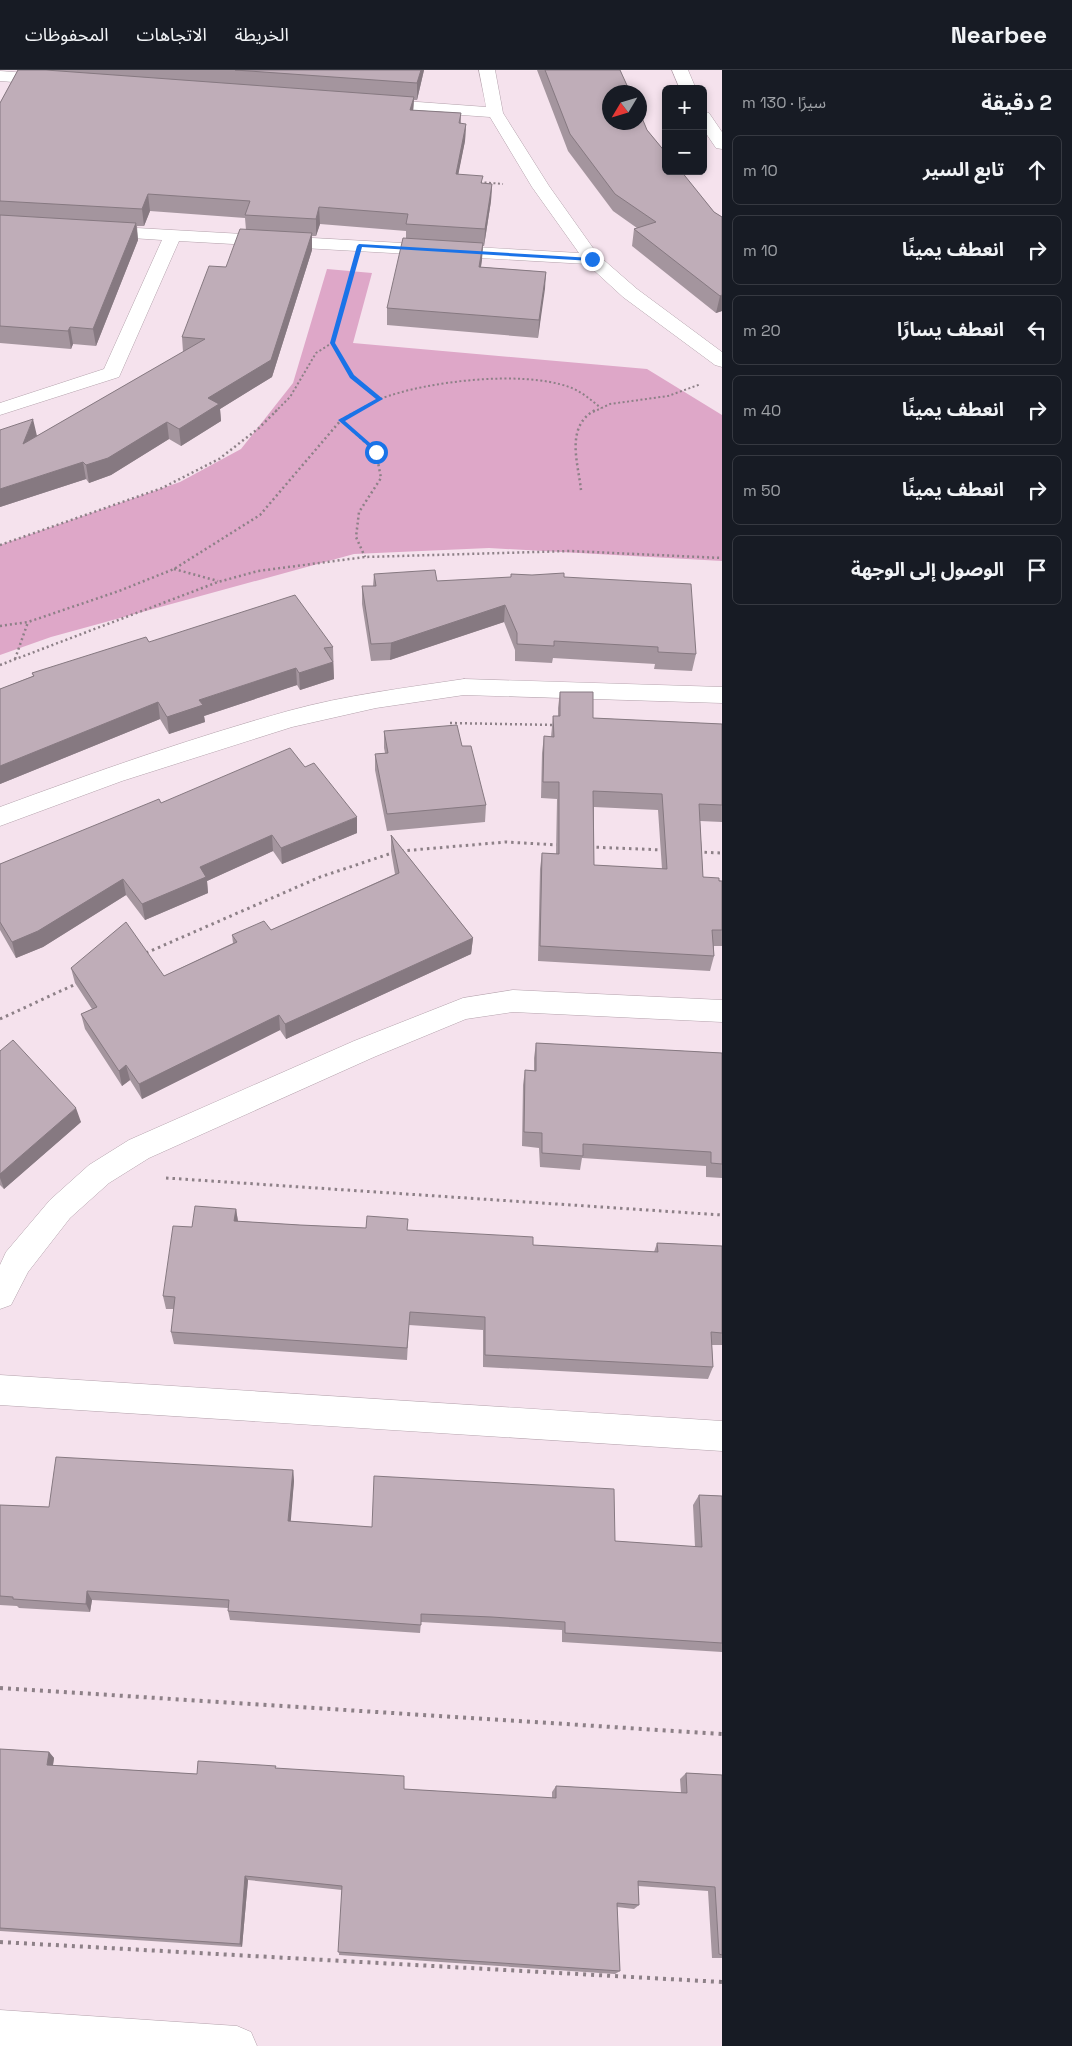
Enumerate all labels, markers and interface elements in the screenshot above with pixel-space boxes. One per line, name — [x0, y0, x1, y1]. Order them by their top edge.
text: Nearbee — [951, 19, 1047, 50]
text: المحفوظات — [25, 23, 109, 46]
text: الاتجاهات — [137, 23, 207, 46]
text: الخريطة — [235, 23, 289, 46]
north arrow — [602, 85, 647, 130]
map controls — [662, 85, 707, 175]
button: + — [662, 85, 707, 130]
text: 2 دقيقة — [981, 89, 1052, 116]
text: سيرًا · 130 m — [742, 92, 826, 113]
button: − — [662, 130, 707, 175]
icon: ahead — [1023, 156, 1051, 184]
text: تابع السير — [923, 157, 1004, 182]
text: 10 m — [743, 160, 778, 181]
icon: right — [1023, 236, 1051, 264]
text: انعطف يمينًا — [902, 237, 1004, 262]
text: 10 m — [743, 240, 778, 261]
route end — [581, 248, 604, 271]
icon: left — [1023, 316, 1051, 344]
text: انعطف يسارًا — [897, 317, 1004, 342]
text: 20 m — [743, 320, 781, 341]
icon: right — [1023, 396, 1051, 424]
text: انعطف يمينًا — [902, 397, 1004, 422]
text: 40 m — [743, 400, 781, 421]
route start — [365, 441, 388, 464]
icon: right — [1023, 476, 1051, 504]
text: انعطف يمينًا — [902, 477, 1004, 502]
text: 50 m — [743, 480, 781, 501]
icon: arrive — [1023, 556, 1051, 584]
text: الوصول إلى الوجهة — [851, 557, 1004, 582]

